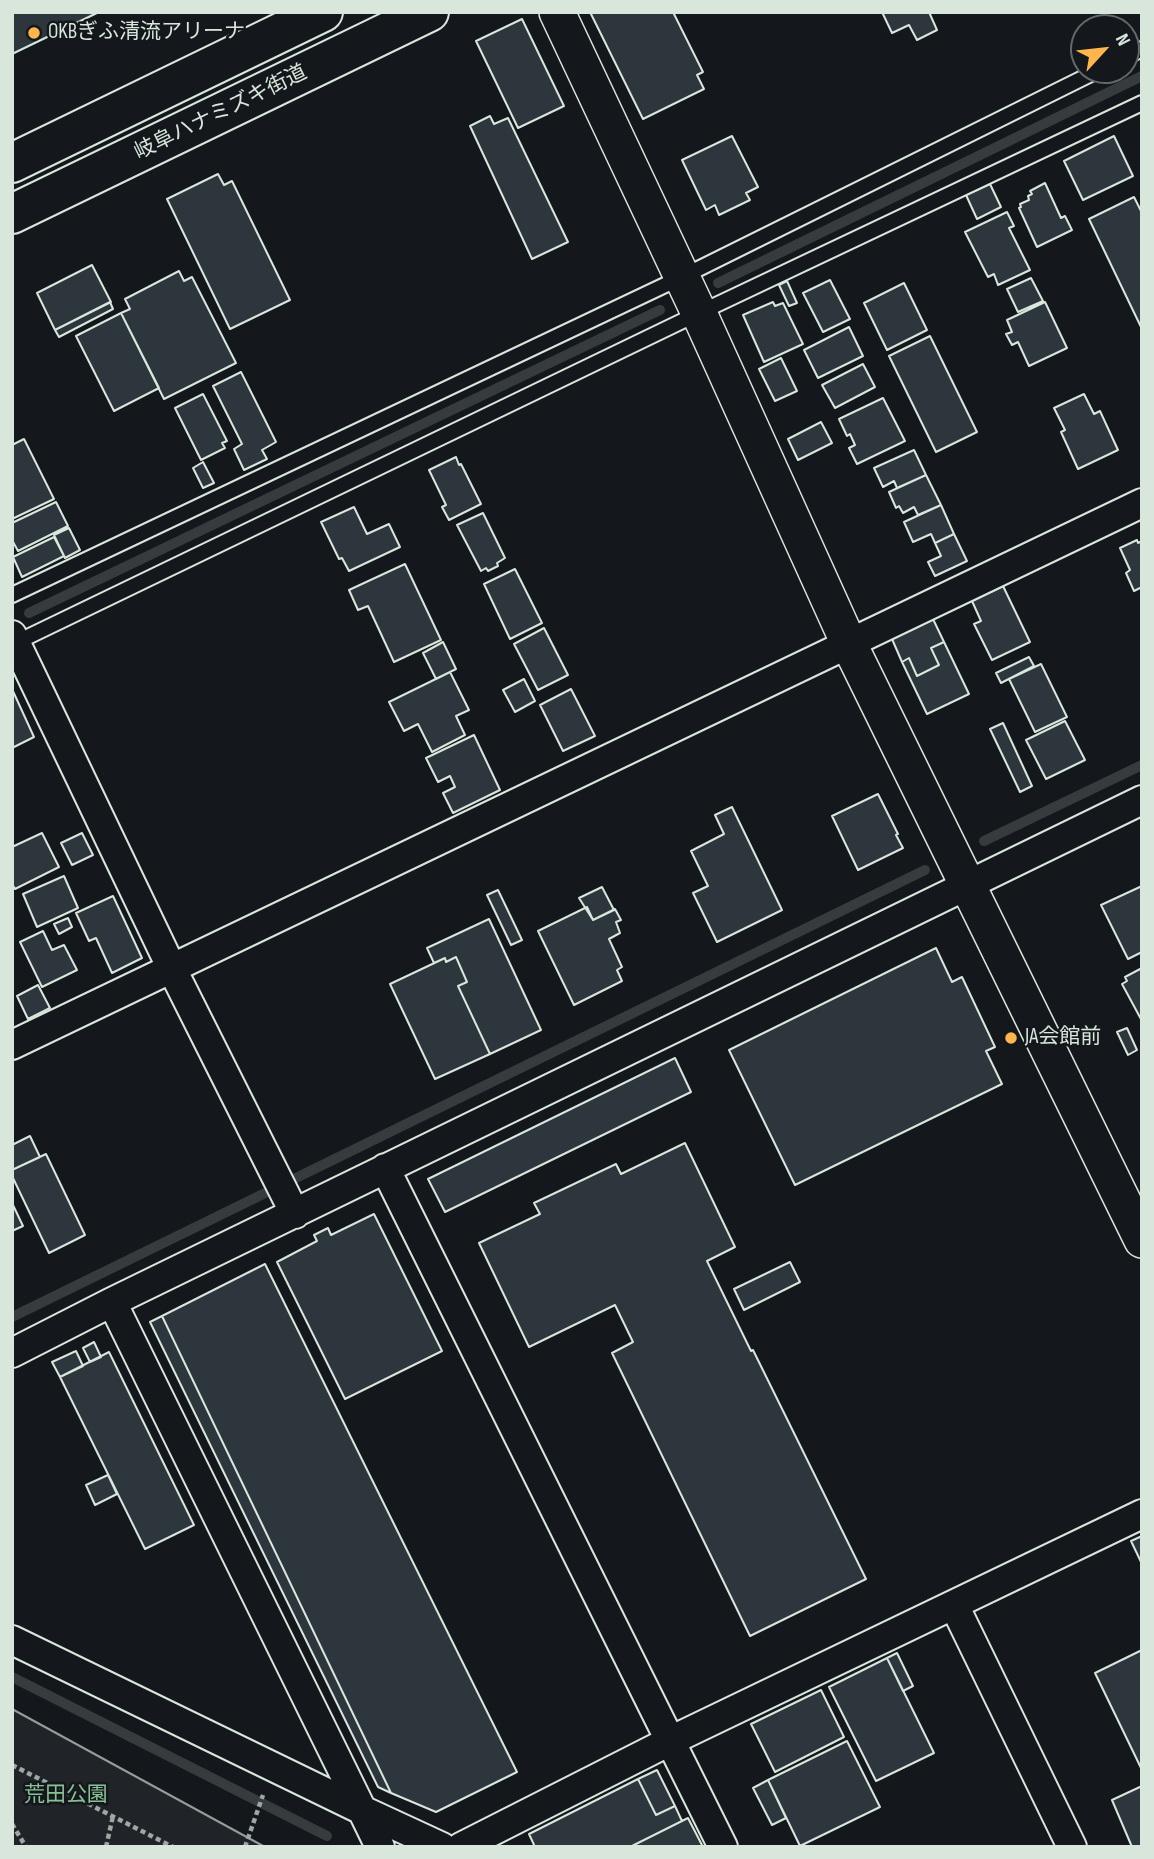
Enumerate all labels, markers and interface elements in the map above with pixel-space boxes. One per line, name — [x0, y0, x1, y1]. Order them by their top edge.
north arrow — [1070, 14, 1140, 84]
place label: OKBぎふ清流アリーナ — [48, 20, 245, 46]
marker: OKBぎふ清流アリーナ — [26, 25, 42, 41]
text: N — [1110, 30, 1135, 50]
street label: 岐阜ハナミズキ街道 — [131, 60, 311, 166]
place label: JA会館前 — [1025, 1025, 1101, 1051]
marker: JA会館前 — [1003, 1030, 1019, 1046]
park label: 荒田公園 — [24, 1783, 108, 1809]

